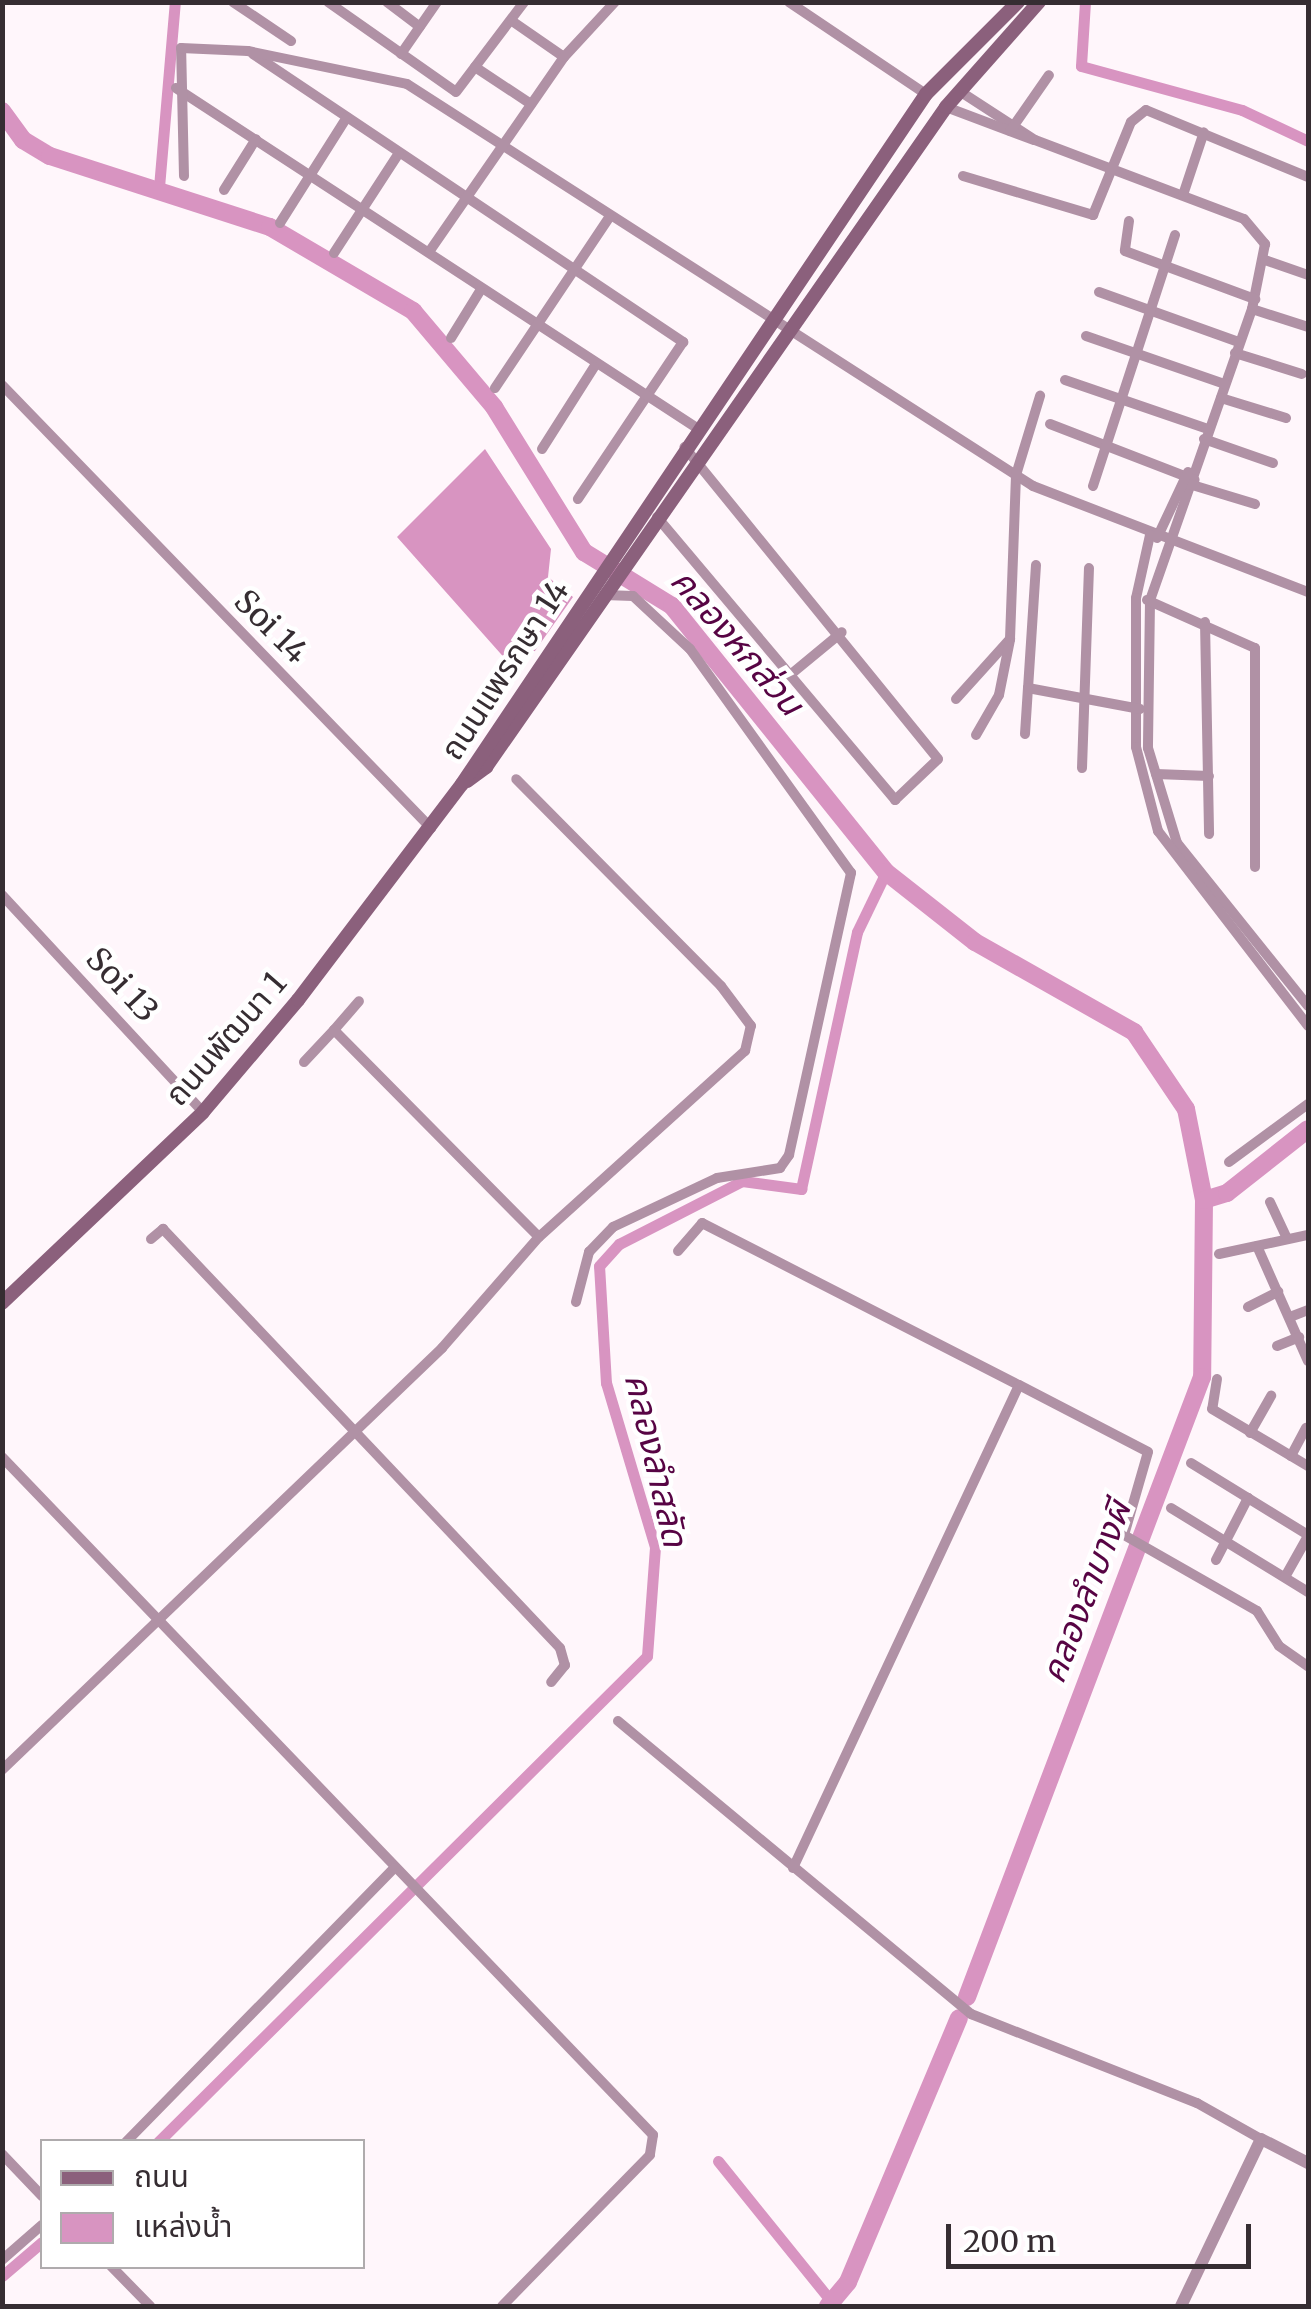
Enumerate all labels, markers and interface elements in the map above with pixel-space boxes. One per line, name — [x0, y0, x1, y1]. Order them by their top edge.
water label: คลองหกส่วน — [662, 560, 812, 724]
street label: ถนนแพรกษา 14 — [433, 573, 577, 767]
street label: Soi 14 — [226, 582, 316, 672]
street label: Soi 13 — [78, 940, 166, 1030]
street label: ถนนพัฒนา 1 — [158, 964, 294, 1114]
water label: คลองลำสลัด — [616, 1369, 696, 1551]
water label: คลองลำบางผี — [1032, 1495, 1140, 1689]
legend — [40, 2139, 365, 2269]
text: ถนน — [134, 2157, 189, 2195]
scale bar — [951, 2204, 1256, 2266]
text: แหล่งน้ำ — [134, 2207, 232, 2245]
text: 200 m — [963, 2222, 1056, 2260]

